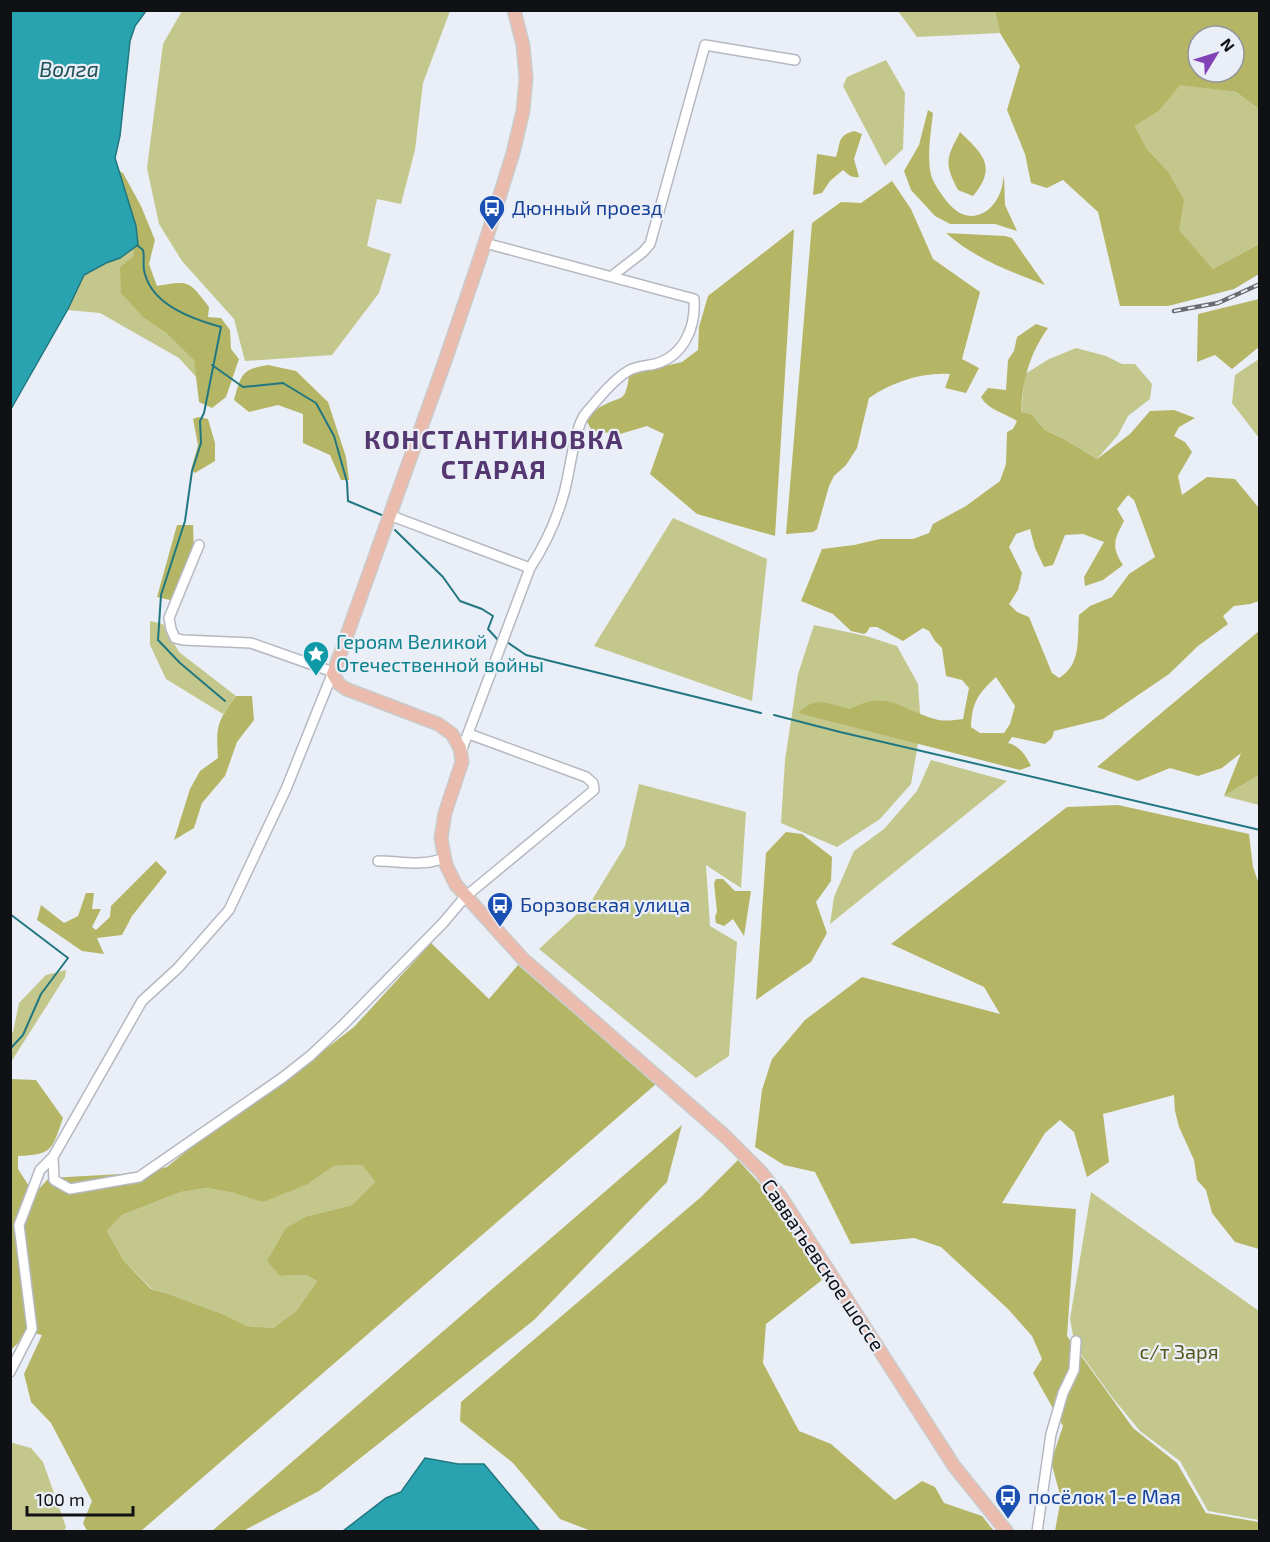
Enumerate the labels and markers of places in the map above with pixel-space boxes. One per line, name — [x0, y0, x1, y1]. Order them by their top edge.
bus stop icon: Дюнный проезд — [477, 193, 507, 231]
place label: Дюнный проезд — [512, 195, 663, 219]
place label: Героям Великой Отечественной войны — [336, 629, 544, 676]
place icon: Героям Великой Отечественной войны — [301, 639, 331, 677]
bus stop icon: Борзовская улица — [485, 890, 515, 928]
place label: Борзовская улица — [520, 892, 690, 917]
bus stop icon: посёлок 1-е Мая — [993, 1482, 1023, 1520]
place label: посёлок 1-е Мая — [1028, 1484, 1181, 1508]

